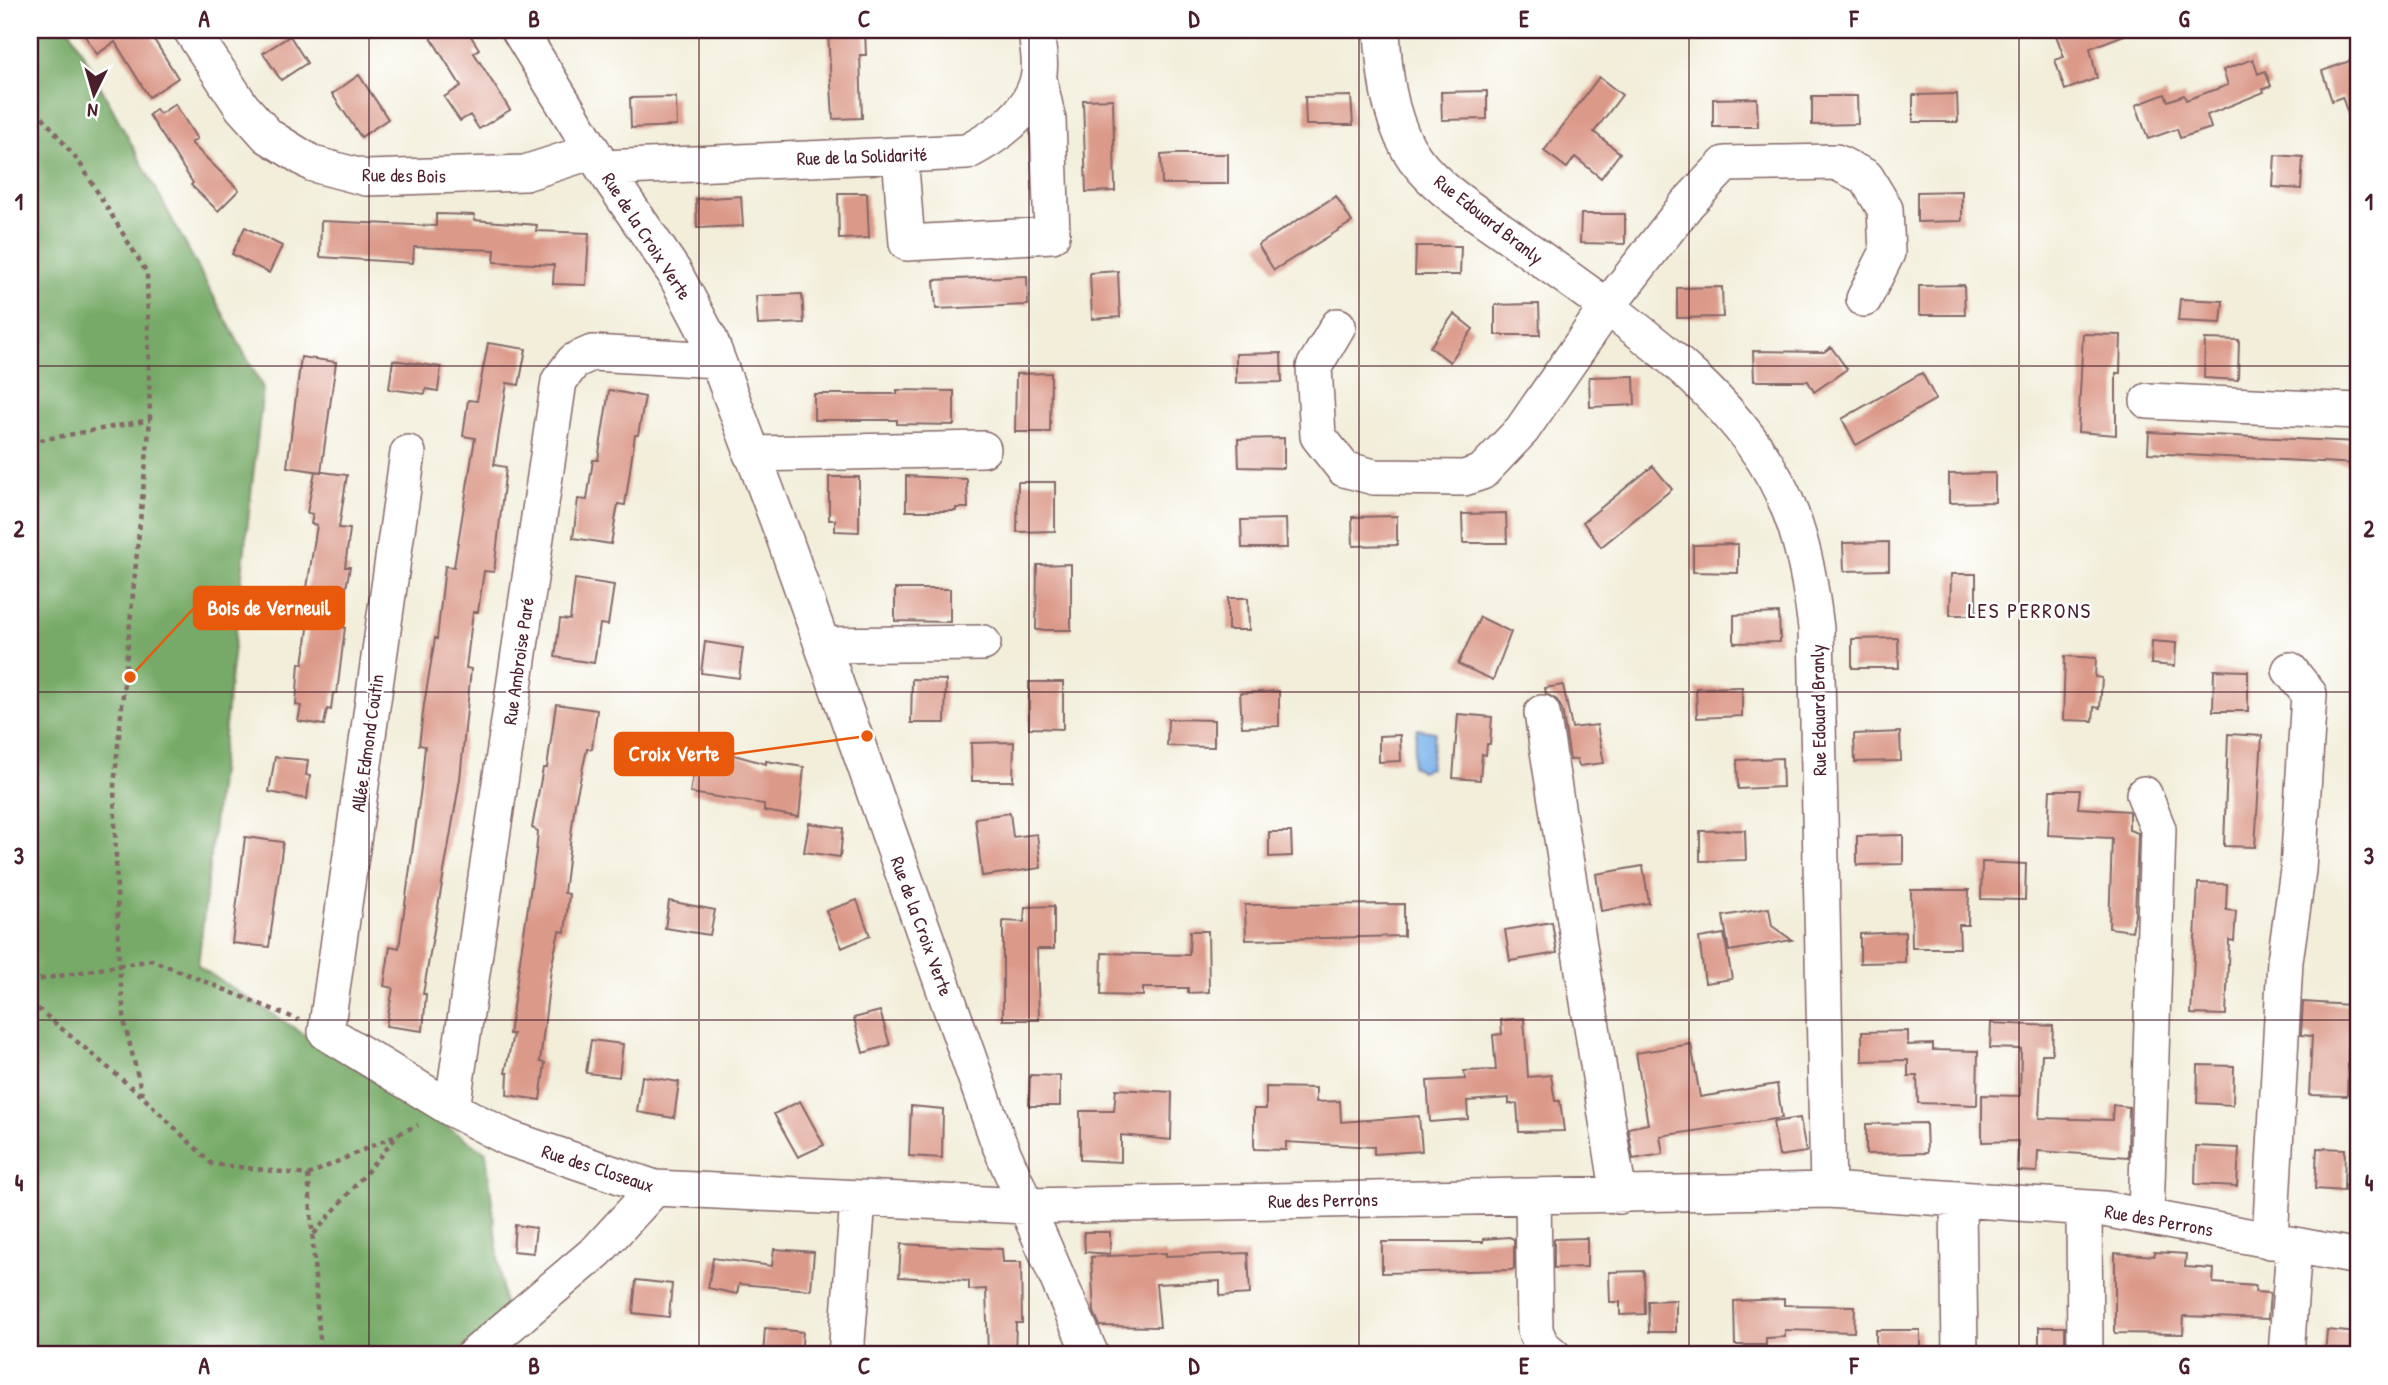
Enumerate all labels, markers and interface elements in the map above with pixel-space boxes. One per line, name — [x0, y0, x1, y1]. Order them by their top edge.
text: A — [198, 3, 210, 34]
text: B — [528, 3, 540, 34]
text: C — [858, 3, 870, 34]
text: D — [1189, 3, 1201, 34]
text: E — [1519, 3, 1530, 34]
text: F — [1849, 3, 1860, 34]
text: G — [2178, 3, 2190, 34]
north arrow — [60, 60, 130, 130]
text: N — [86, 98, 99, 124]
street label: Rue de la Solidarité — [796, 141, 928, 171]
street label: Rue des Bois — [362, 161, 446, 189]
street label: Rue de la Croix Verte — [596, 167, 698, 305]
street label: Rue Edouard Branly — [1429, 168, 1549, 270]
text: 1 — [15, 186, 23, 217]
text: 1 — [2365, 186, 2373, 217]
text: 2 — [14, 513, 25, 544]
text: 2 — [2364, 513, 2375, 544]
callout: Bois de Verneuil — [194, 587, 344, 629]
text: Bois de Verneuil — [208, 593, 331, 622]
street label: Rue Ambroise Paré — [496, 595, 540, 726]
district label: LES PERRONS — [1968, 596, 2092, 625]
street label: Rue Edouard Branly — [1804, 644, 1832, 776]
street label: Allée Edmond Coutin — [344, 672, 390, 814]
callout: Croix Verte — [615, 733, 733, 775]
text: Croix Verte — [629, 739, 720, 768]
text: 3 — [14, 840, 24, 871]
text: 3 — [2364, 840, 2374, 871]
street label: Rue de la Croix Verte — [885, 853, 959, 1000]
street label: Rue des Closeaux — [539, 1138, 657, 1198]
text: 4 — [15, 1167, 24, 1198]
text: 4 — [2365, 1167, 2374, 1198]
street label: Rue des Perrons — [1268, 1186, 1378, 1214]
street label: Rue des Perrons — [2103, 1198, 2215, 1242]
text: A — [198, 1350, 210, 1381]
text: B — [528, 1350, 540, 1381]
text: C — [858, 1350, 870, 1381]
text: D — [1189, 1350, 1201, 1381]
text: E — [1519, 1350, 1530, 1381]
text: F — [1849, 1350, 1860, 1381]
text: G — [2178, 1350, 2190, 1381]

